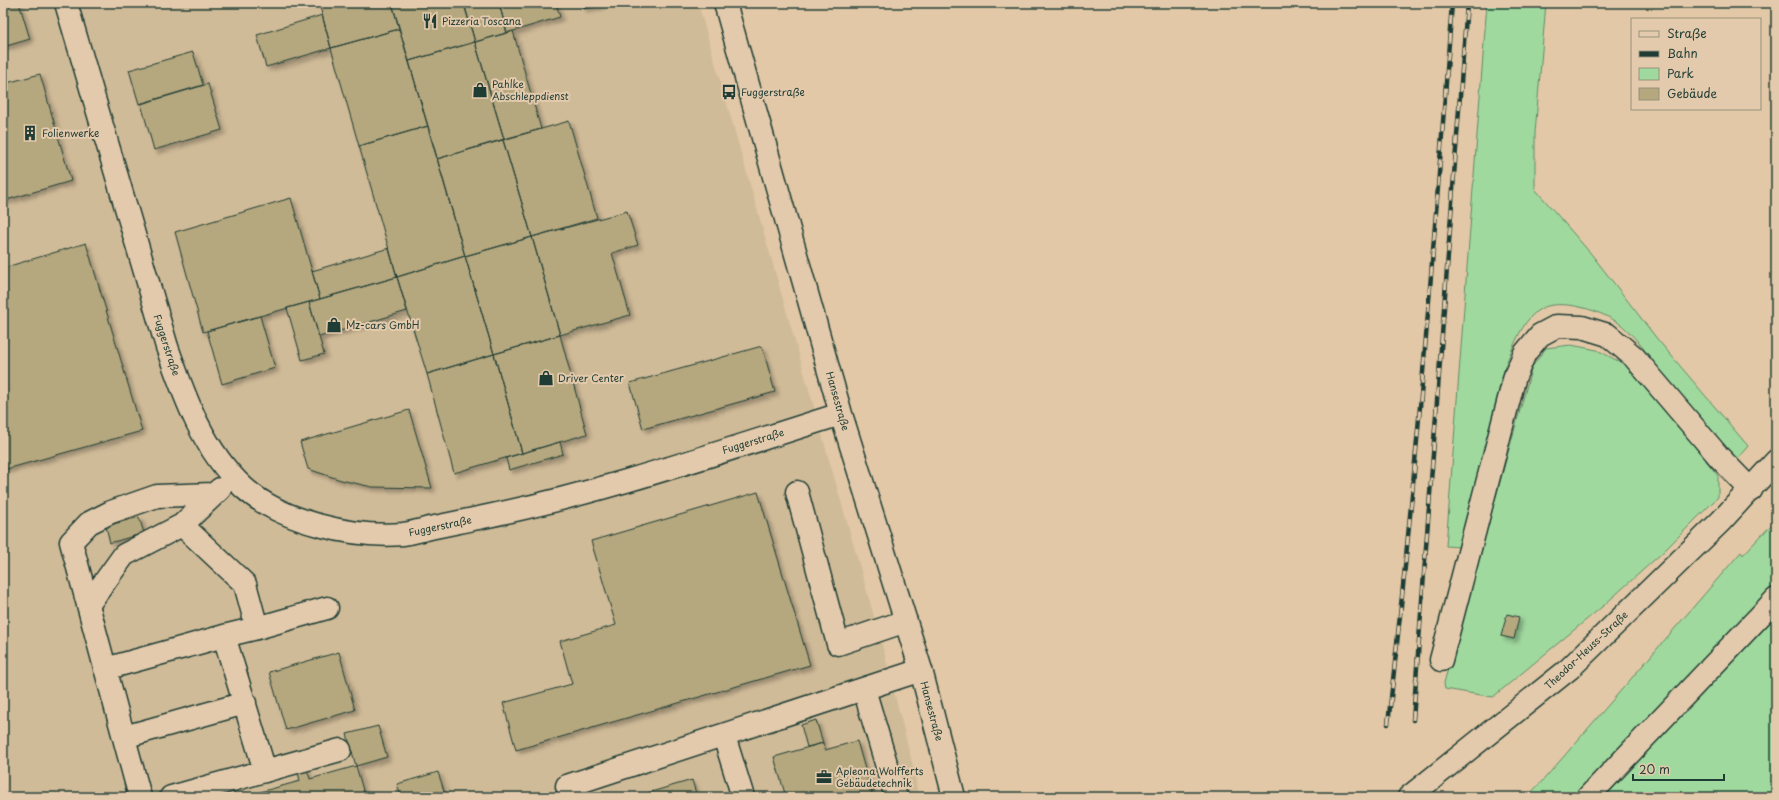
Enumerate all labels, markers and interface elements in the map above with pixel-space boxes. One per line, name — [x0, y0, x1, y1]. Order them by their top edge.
restaurant icon: Pizzeria Toscana — [421, 12, 439, 30]
place label: Pizzeria Toscana — [442, 13, 522, 28]
legend — [1631, 18, 1761, 110]
text: Straße — [1667, 24, 1707, 42]
text: Bahn — [1667, 44, 1698, 62]
text: Park — [1667, 64, 1694, 82]
place label: Pahlke Abschleppdienst — [492, 76, 569, 103]
shop icon: Pahlke Abschleppdienst — [471, 81, 489, 99]
bus stop icon: Fuggerstraße — [720, 83, 738, 101]
place label: Fuggerstraße — [741, 84, 805, 99]
text: Gebäude — [1667, 84, 1717, 102]
building icon: Folienwerke — [21, 124, 39, 142]
place label: Folienwerke — [42, 125, 99, 140]
street label: Fuggerstraße — [150, 312, 184, 378]
shop icon: Mz-cars GmbH — [325, 316, 343, 334]
place label: Mz-cars GmbH — [346, 317, 420, 332]
shop icon: Driver Center — [537, 369, 555, 387]
street label: Hansestraße — [823, 369, 854, 432]
place label: Driver Center — [558, 370, 624, 385]
street label: Fuggerstraße — [720, 424, 786, 457]
street label: Fuggerstraße — [407, 512, 473, 539]
street label: Theodor-Heuss-Straße — [1541, 607, 1631, 692]
street label: Hansestraße — [917, 679, 948, 742]
scale bar — [1633, 756, 1724, 782]
text: 20 m — [1639, 760, 1670, 778]
place label: Apleona Wolfferts Gebäudetechnik — [836, 763, 924, 790]
office icon: Apleona Wolfferts Gebäudetechnik — [815, 768, 833, 786]

